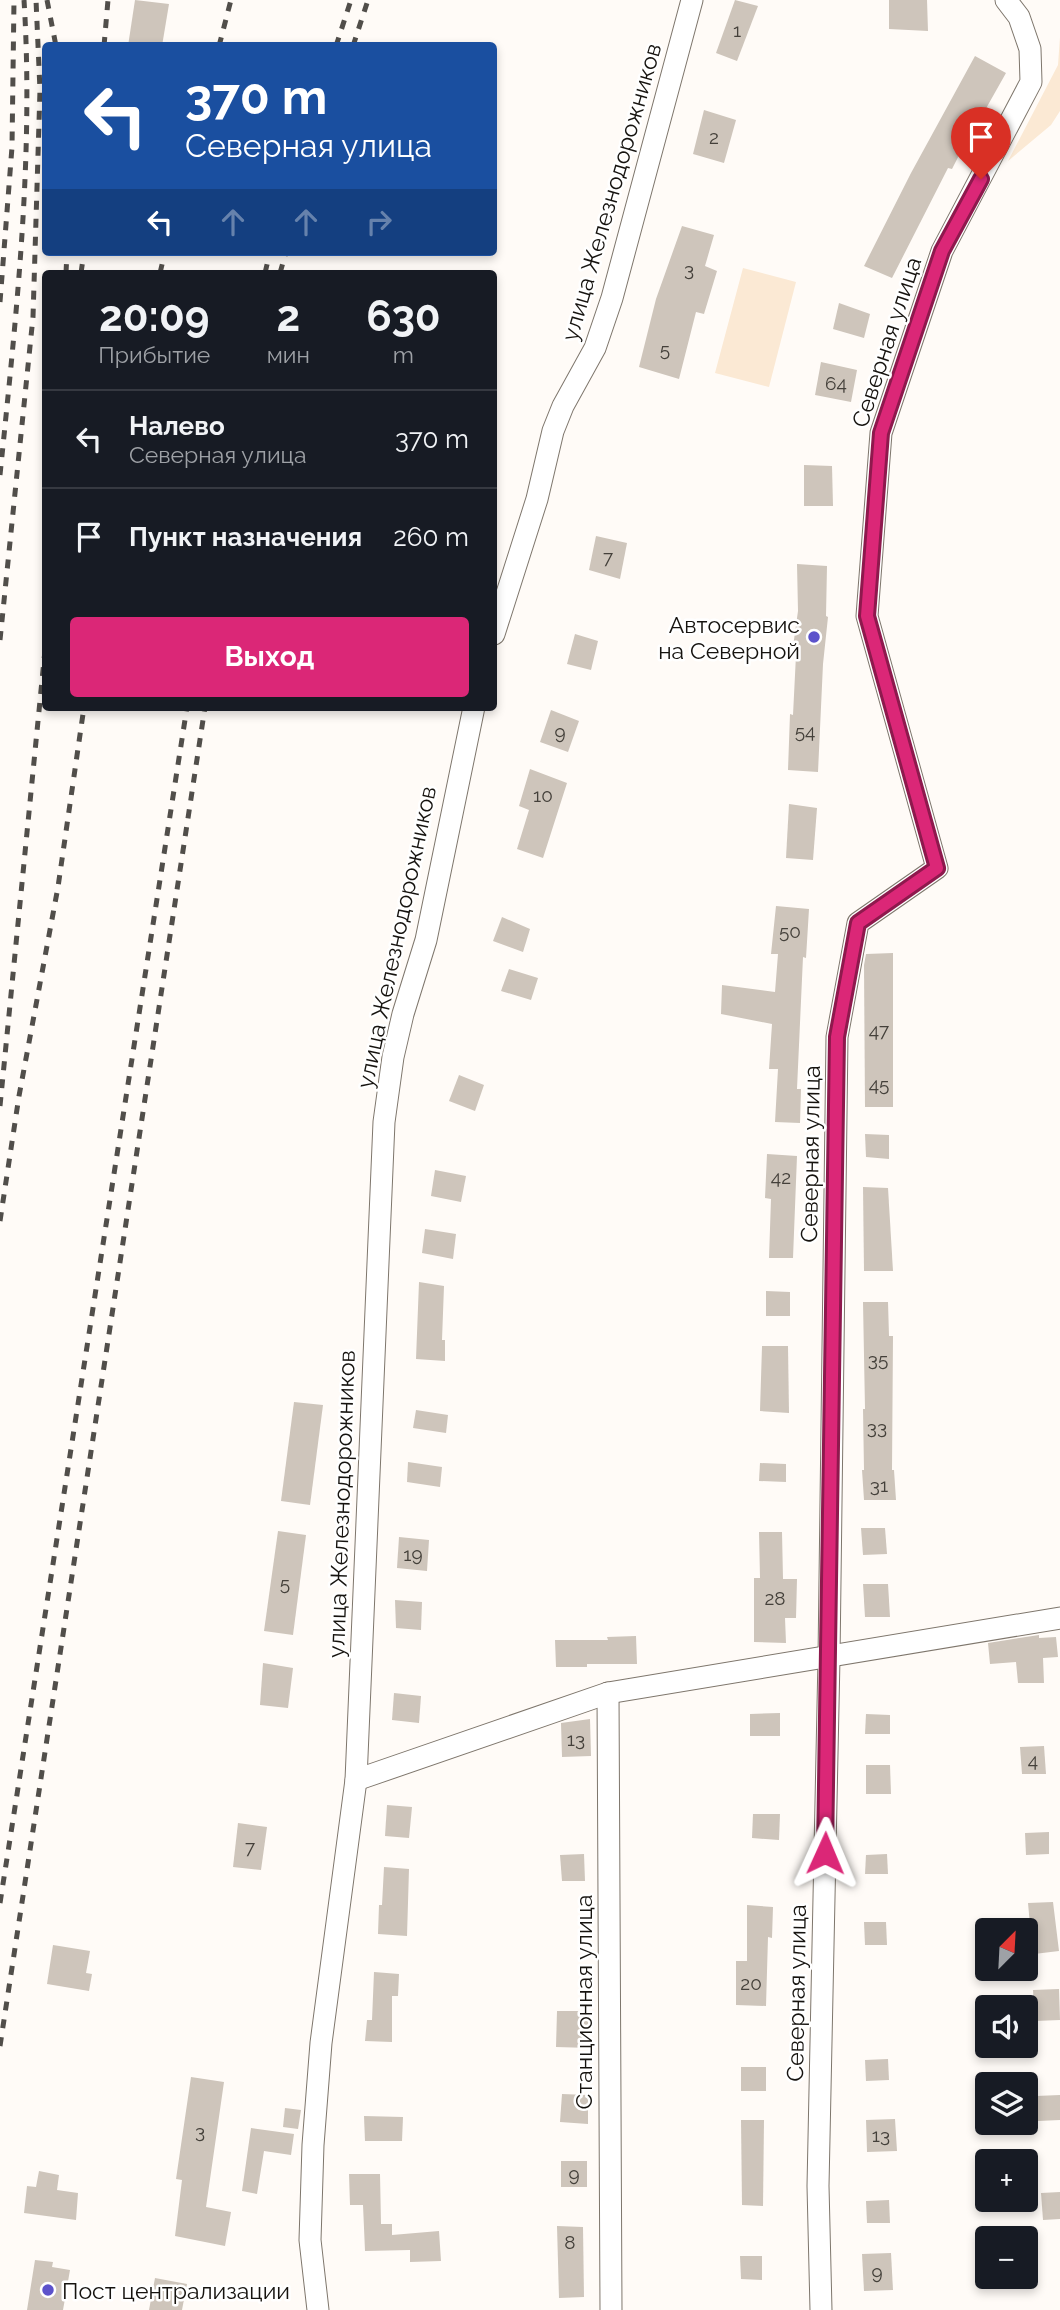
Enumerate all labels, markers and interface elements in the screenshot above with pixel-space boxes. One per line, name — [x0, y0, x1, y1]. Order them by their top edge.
house number: 1 — [733, 19, 741, 41]
street label: улица Железнодорожников — [556, 40, 666, 344]
text: 370 m — [185, 68, 327, 125]
icon: left — [70, 70, 161, 161]
pin — [951, 107, 1011, 179]
icon: arrive — [962, 118, 1000, 156]
house number: 2 — [709, 126, 719, 148]
text: Северная улица — [185, 127, 432, 164]
icon: left — [141, 203, 179, 241]
icon: ahead — [214, 203, 252, 241]
icon: ahead — [287, 203, 325, 241]
icon: right — [360, 203, 398, 241]
street label: Северная улица — [846, 253, 926, 431]
house number: 3 — [684, 258, 694, 280]
text: 20:09 — [99, 292, 210, 341]
text: 2 — [276, 292, 300, 341]
text: 630 — [366, 292, 441, 341]
house number: 5 — [660, 338, 670, 360]
text: Прибытие — [98, 341, 210, 368]
text: мин — [267, 341, 310, 368]
text: m — [393, 341, 414, 368]
house number: 64 — [825, 372, 847, 394]
text: Налево — [129, 411, 225, 441]
icon: left — [70, 420, 108, 458]
text: 370 m — [395, 424, 469, 454]
text: Северная улица — [129, 441, 306, 468]
icon: arrive — [70, 518, 108, 556]
text: Пункт назначения — [129, 522, 362, 552]
text: 260 m — [393, 522, 469, 552]
house number: 7 — [603, 546, 613, 568]
place label: Автосервис на Северной — [658, 611, 800, 664]
button: Выход — [70, 617, 469, 697]
marker: Автосервис на Северной — [806, 629, 822, 645]
house number: 54 — [795, 720, 815, 742]
house number: 9 — [554, 721, 566, 743]
street label: улица Железнодорожников — [351, 784, 441, 1090]
house number: 10 — [533, 784, 553, 806]
house number: 50 — [779, 920, 801, 942]
house number: 47 — [869, 1019, 889, 1041]
street label: Северная улица — [795, 1065, 825, 1243]
house number: 45 — [869, 1073, 889, 1095]
house number: 42 — [771, 1166, 791, 1188]
house number: 35 — [868, 1348, 888, 1370]
street label: улица Железнодорожников — [322, 1350, 360, 1658]
house number: 33 — [867, 1416, 887, 1438]
house number: 31 — [870, 1474, 888, 1496]
house number: 19 — [403, 1543, 423, 1565]
house number: 5 — [280, 1572, 290, 1594]
house number: 28 — [764, 1587, 786, 1609]
house number: 13 — [567, 1728, 585, 1750]
house number: 4 — [1028, 1749, 1038, 1771]
position arrow — [788, 1816, 862, 1890]
house number: 7 — [245, 1836, 255, 1858]
street label: Станционная улица — [570, 1895, 597, 2109]
street label: Северная улица — [781, 1904, 811, 2082]
north arrow — [975, 1918, 1038, 1981]
map controls — [975, 1918, 1038, 2289]
house number: 20 — [740, 1972, 762, 1994]
button: sound — [975, 1995, 1038, 2058]
button: layers — [975, 2072, 1038, 2135]
house number: 3 — [195, 2120, 205, 2142]
house number: 13 — [872, 2124, 890, 2146]
button: + — [975, 2149, 1038, 2212]
house number: 9 — [568, 2163, 580, 2185]
button: − — [975, 2226, 1038, 2289]
house number: 8 — [564, 2231, 576, 2253]
house number: 9 — [871, 2261, 883, 2283]
place label: Пост централизации — [62, 2277, 290, 2304]
marker: Пост централизации — [40, 2282, 56, 2298]

